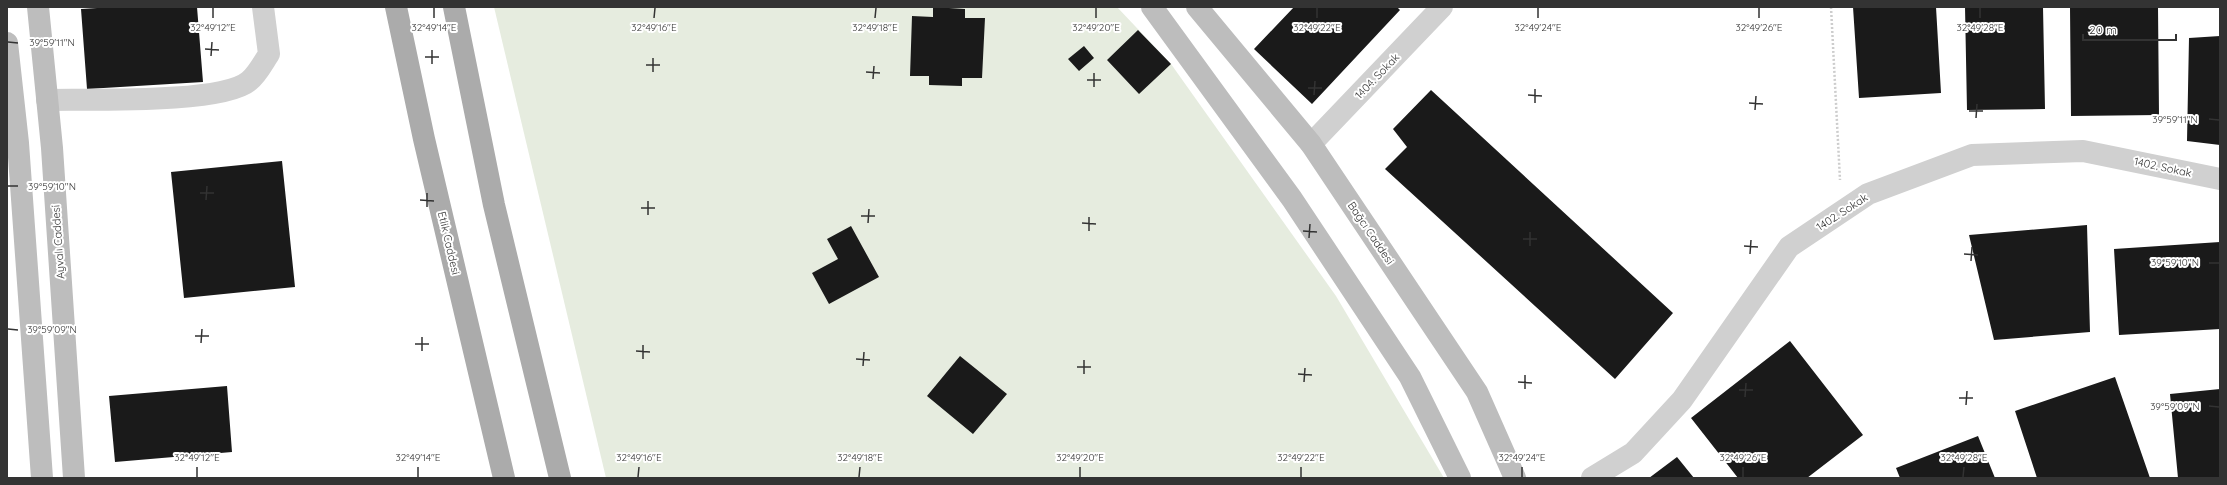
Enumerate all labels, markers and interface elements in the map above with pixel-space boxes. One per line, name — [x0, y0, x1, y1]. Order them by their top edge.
scale bar — [2083, 16, 2176, 42]
text: 32°49'12"E — [190, 21, 236, 34]
text: 32°49'14"E — [411, 21, 457, 34]
text: 32°49'16"E — [631, 21, 677, 34]
text: 32°49'18"E — [852, 21, 898, 34]
text: 32°49'20"E — [1072, 21, 1120, 34]
text: 32°49'22"E — [1293, 21, 1341, 34]
text: 32°49'24"E — [1515, 21, 1562, 34]
text: 32°49'26"E — [1735, 21, 1783, 34]
text: 32°49'28"E — [1956, 21, 2004, 34]
text: 20 m — [2089, 22, 2117, 37]
text: 39°59'11"N — [29, 36, 75, 49]
street label: 1404. Sokak — [1352, 50, 1402, 102]
text: 39°59'11"N — [2152, 113, 2198, 126]
street label: 1402. Sokak — [2133, 154, 2193, 180]
text: 39°59'10"N — [28, 180, 76, 193]
street label: 1402. Sokak — [1814, 190, 1870, 234]
street label: Bağcı Caddesi — [1345, 199, 1397, 267]
street label: Ayvalı Caddesi — [48, 204, 68, 280]
street label: Etlik Caddesi — [435, 210, 463, 276]
text: 39°59'10"N — [2151, 256, 2199, 269]
text: 39°59'09"N — [27, 323, 77, 336]
text: 39°59'09"N — [2150, 400, 2200, 413]
text: 32°49'12"E — [174, 451, 220, 464]
text: 32°49'14"E — [395, 451, 441, 464]
text: 32°49'16"E — [616, 451, 662, 464]
text: 32°49'18"E — [837, 451, 883, 464]
text: 32°49'20"E — [1056, 451, 1104, 464]
text: 32°49'22"E — [1277, 451, 1325, 464]
text: 32°49'24"E — [1499, 451, 1546, 464]
text: 32°49'26"E — [1719, 451, 1767, 464]
text: 32°49'28"E — [1940, 451, 1988, 464]

